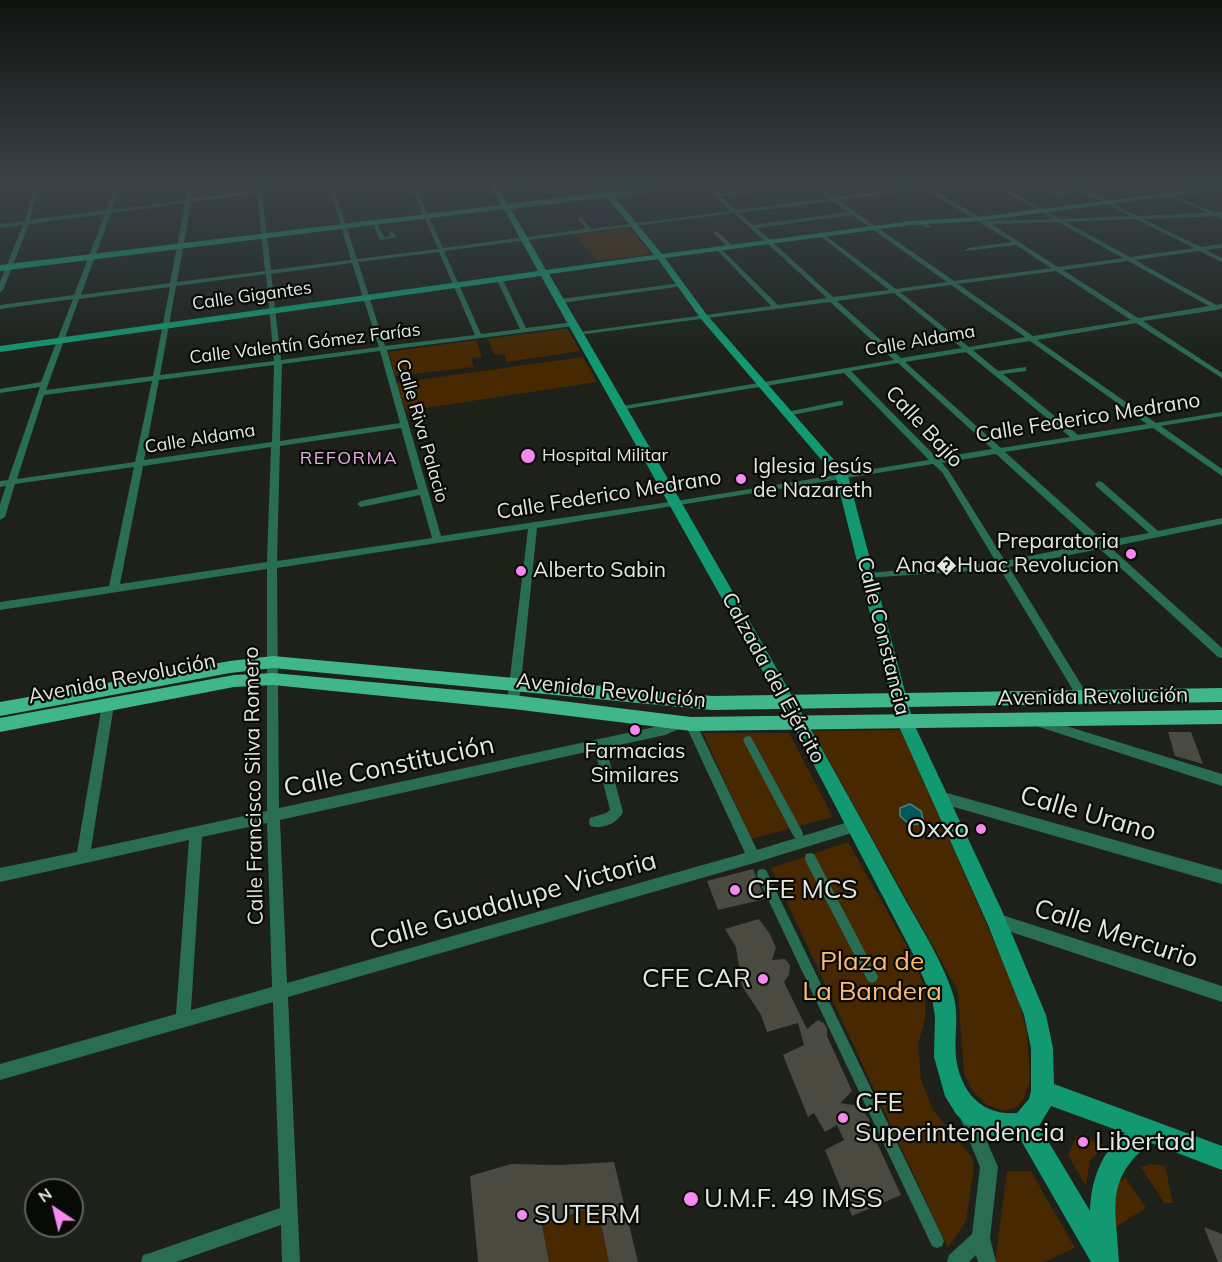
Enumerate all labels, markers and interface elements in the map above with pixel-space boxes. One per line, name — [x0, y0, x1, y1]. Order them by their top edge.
street label: Calle Gigantes — [191, 277, 313, 315]
street label: Calle Valentín Gómez Farías — [188, 319, 422, 369]
street label: Calle Aldama — [863, 321, 977, 361]
street label: Calle Riva Palacio — [391, 357, 453, 505]
street label: Calle Bajío — [880, 381, 968, 473]
street label: Calle Federico Medrano — [974, 388, 1202, 448]
street label: Calle Aldama — [143, 420, 257, 458]
place label: Hospital Militar — [542, 445, 668, 467]
marker: Hospital Militar — [519, 447, 537, 465]
district label: REFORMA — [300, 448, 398, 470]
place label: Iglesia Jesús de Nazareth — [753, 454, 873, 504]
street label: Calle Federico Medrano — [495, 465, 723, 525]
marker: Iglesia Jesús de Nazareth — [734, 472, 748, 486]
place label: Preparatoria Ana�Huac Revolucion — [896, 529, 1119, 579]
marker: Preparatoria Ana�Huac Revolucion — [1124, 547, 1138, 561]
street label: Calle Constancia — [851, 554, 915, 718]
place label: Alberto Sabin — [533, 558, 666, 584]
marker: Alberto Sabin — [514, 564, 528, 578]
street label: Calzada del Ejército — [716, 588, 830, 768]
street label: Calle Francisco Silva Romero — [239, 646, 269, 926]
street label: Avenida Revolución — [26, 648, 218, 710]
street label: Avenida Revolución — [515, 669, 707, 713]
street label: Avenida Revolución — [997, 683, 1189, 711]
marker: Farmacias Similares — [628, 723, 642, 737]
street label: Calle Constitución — [281, 729, 497, 805]
place label: Farmacias Similares — [584, 739, 686, 789]
street label: Calle Urano — [1016, 780, 1160, 848]
place label: Oxxo — [907, 813, 969, 845]
marker: Oxxo — [974, 822, 988, 836]
street label: Calle Guadalupe Victoria — [366, 845, 660, 957]
place label: CFE MCS — [747, 874, 857, 906]
marker: CFE MCS — [728, 883, 742, 897]
street label: Calle Mercurio — [1030, 893, 1202, 975]
park label: Plaza de La Bandera — [802, 946, 942, 1008]
place label: CFE CAR — [642, 963, 751, 995]
marker: CFE CAR — [756, 972, 770, 986]
place label: CFE Superintendencia — [855, 1087, 1065, 1148]
marker: CFE Superintendencia — [836, 1111, 850, 1125]
place label: Libertad — [1095, 1126, 1196, 1158]
marker: Libertad — [1076, 1135, 1090, 1149]
north arrow — [24, 1178, 84, 1238]
text: N — [34, 1183, 56, 1207]
place label: U.M.F. 49 IMSS — [704, 1183, 883, 1215]
marker: U.M.F. 49 IMSS — [682, 1190, 700, 1208]
place label: SUTERM — [534, 1199, 640, 1231]
marker: SUTERM — [515, 1208, 529, 1222]

